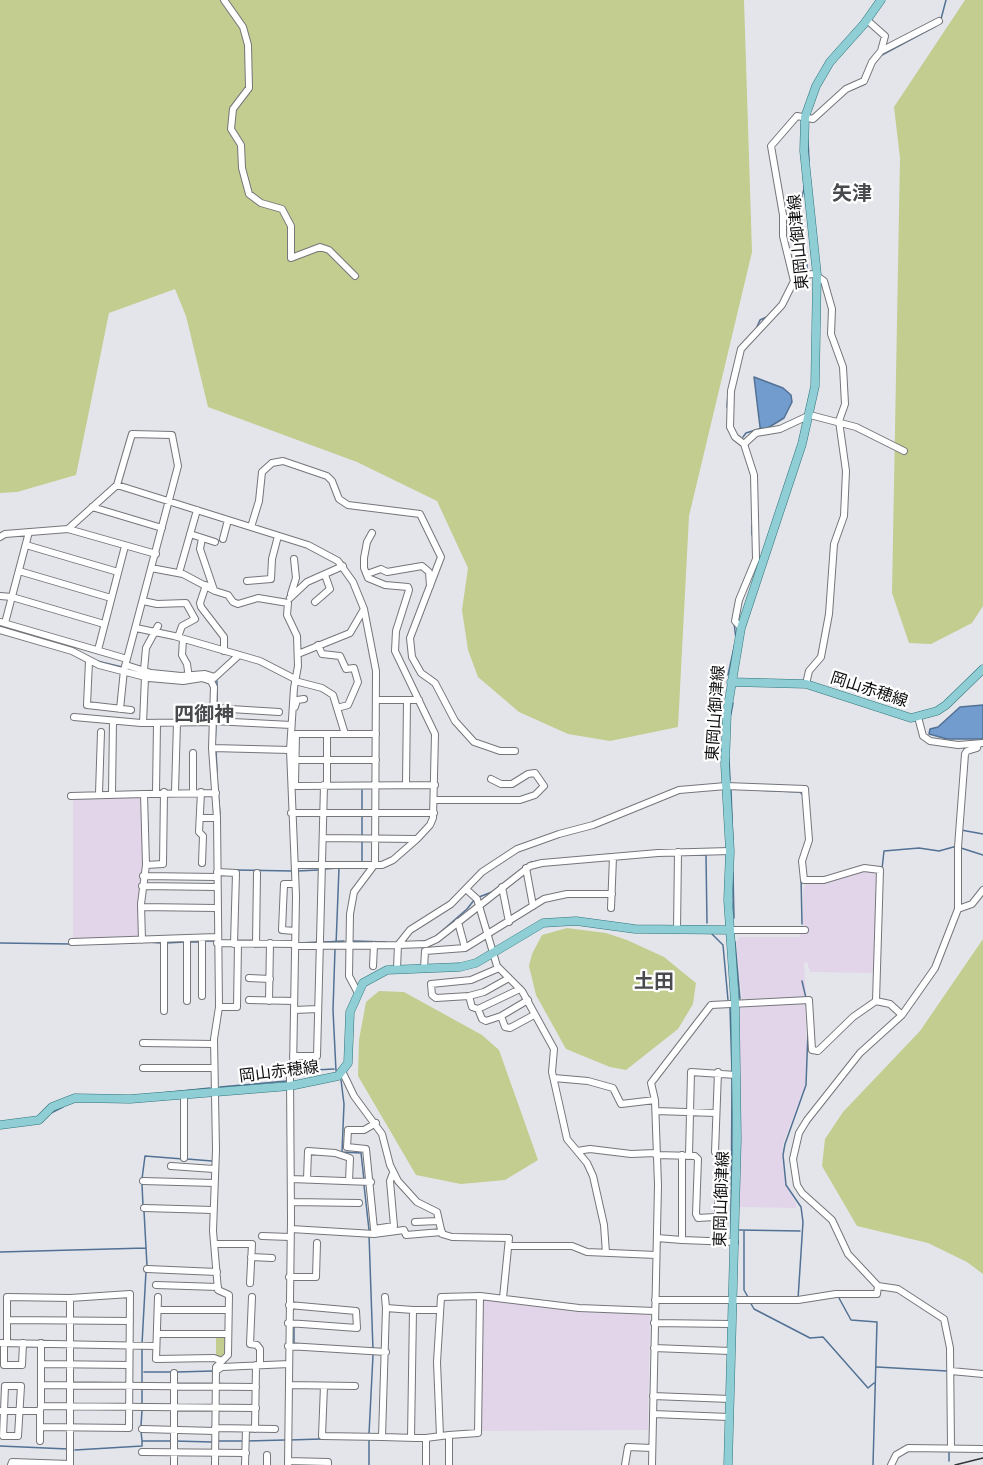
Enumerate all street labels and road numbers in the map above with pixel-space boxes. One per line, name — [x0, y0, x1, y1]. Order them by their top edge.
street label: 東岡山御津線 — [785, 193, 813, 291]
street label: 東岡山御津線 — [703, 664, 729, 762]
street label: 岡山赤穂線 — [828, 669, 910, 711]
street label: 岡山赤穂線 — [238, 1058, 320, 1086]
street label: 東岡山御津線 — [711, 1151, 733, 1247]

